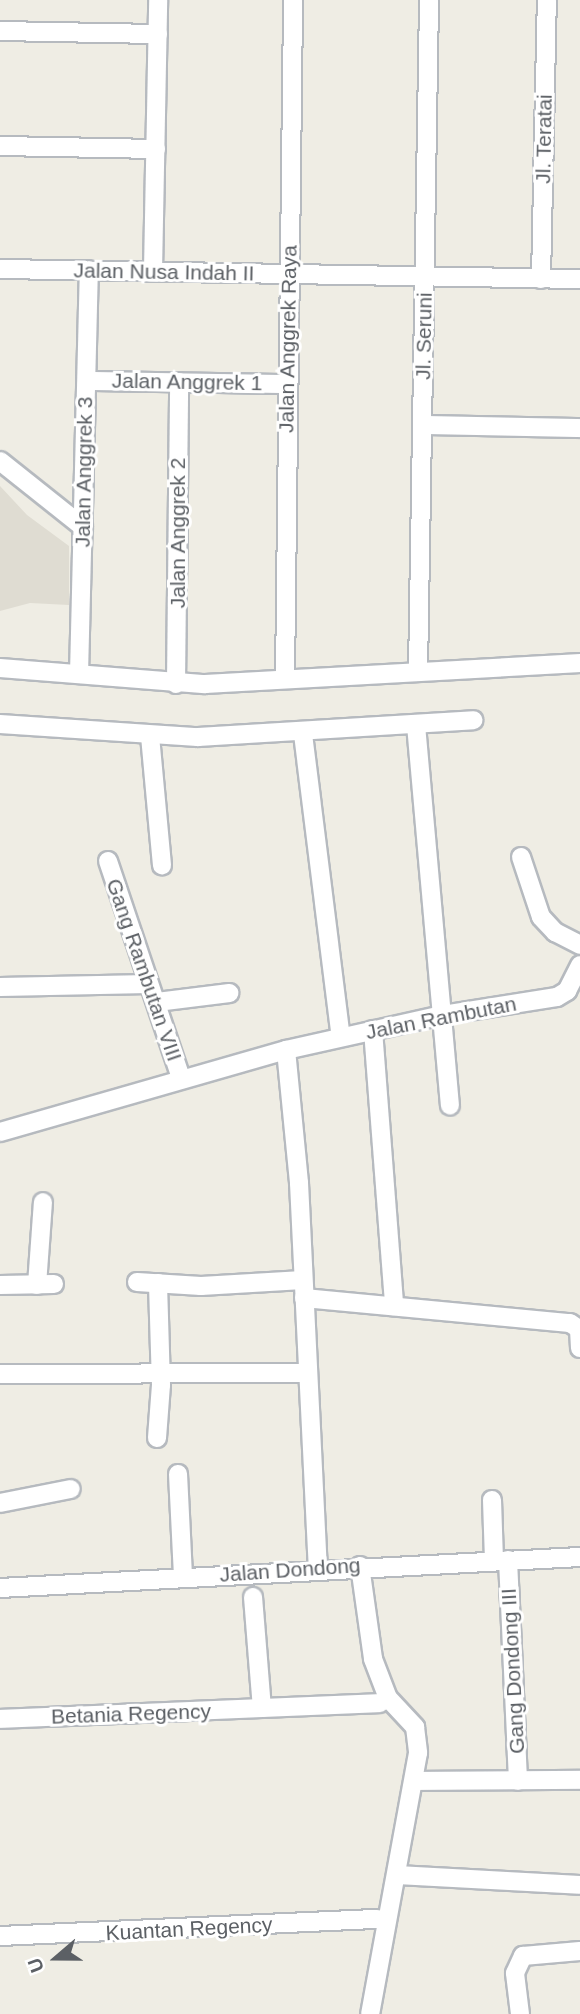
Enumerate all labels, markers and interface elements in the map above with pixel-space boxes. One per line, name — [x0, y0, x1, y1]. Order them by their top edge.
street label: Jl. Teratai — [531, 94, 557, 184]
street label: Jalan Anggrek Raya — [274, 244, 302, 434]
street label: Jalan Nusa Indah II — [73, 258, 255, 286]
street label: Jl. Seruni — [411, 292, 437, 380]
street label: Jalan Anggrek 1 — [111, 368, 263, 396]
street label: Jalan Anggrek 3 — [70, 396, 98, 548]
street label: Jalan Anggrek 2 — [165, 457, 191, 609]
street label: Gang Rambutan VIII — [101, 875, 187, 1065]
street label: Jalan Rambutan — [364, 991, 518, 1045]
street label: Jalan Dondong — [219, 1553, 361, 1587]
street label: Gang Dondong III — [496, 1588, 530, 1754]
street label: Betania Regency — [51, 1699, 211, 1729]
street label: Kuantan Regency — [105, 1912, 273, 1946]
north arrow — [21, 1923, 91, 1993]
text: U — [24, 1955, 48, 1975]

